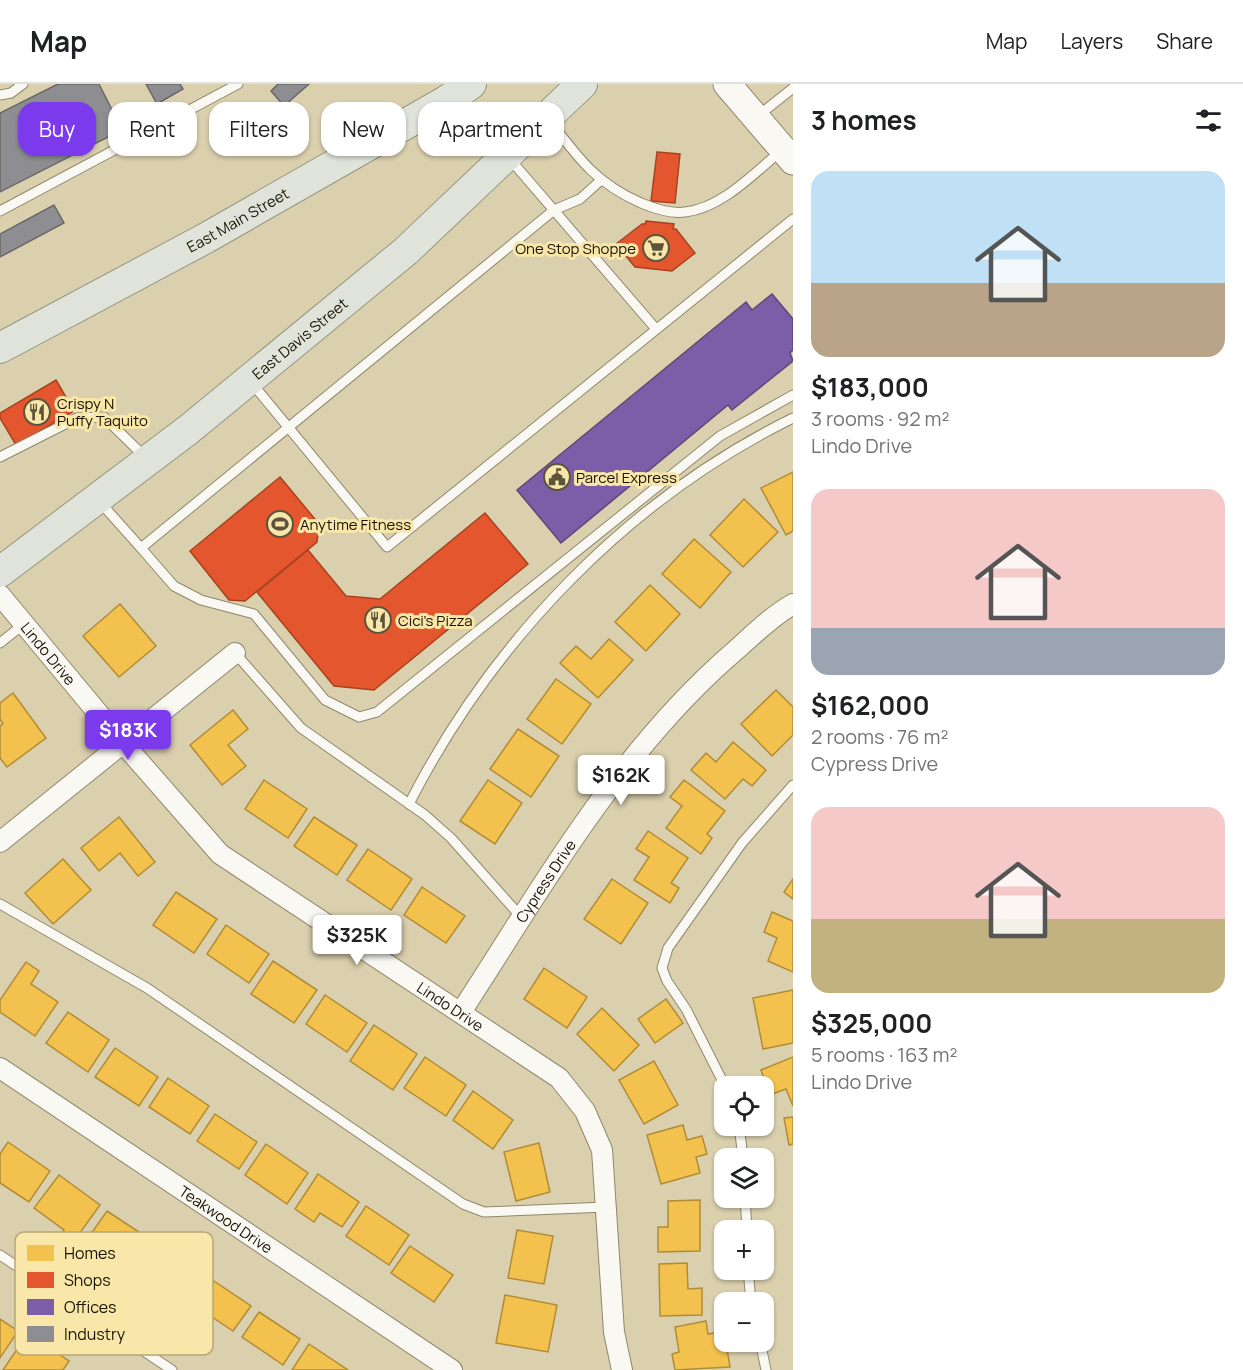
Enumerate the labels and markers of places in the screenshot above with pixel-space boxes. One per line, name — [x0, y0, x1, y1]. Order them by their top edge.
supermarket icon: One Stop Shoppe — [641, 233, 671, 263]
place label: One Stop Shoppe — [515, 238, 636, 259]
place label: Crispy N Puffy Taquito — [57, 393, 148, 431]
restaurant icon: Crispy N Puffy Taquito — [22, 397, 52, 427]
public building icon: Parcel Express — [542, 462, 572, 492]
place label: Parcel Express — [576, 467, 677, 488]
sports icon: Anytime Fitness — [265, 509, 295, 539]
place label: Anytime Fitness — [300, 514, 411, 535]
restaurant icon: Cici's Pizza — [363, 605, 393, 635]
place label: Cici's Pizza — [398, 610, 473, 631]
pin: $183K — [86, 710, 170, 761]
pin: $162K — [579, 755, 663, 806]
pin: $325K — [315, 915, 399, 966]

